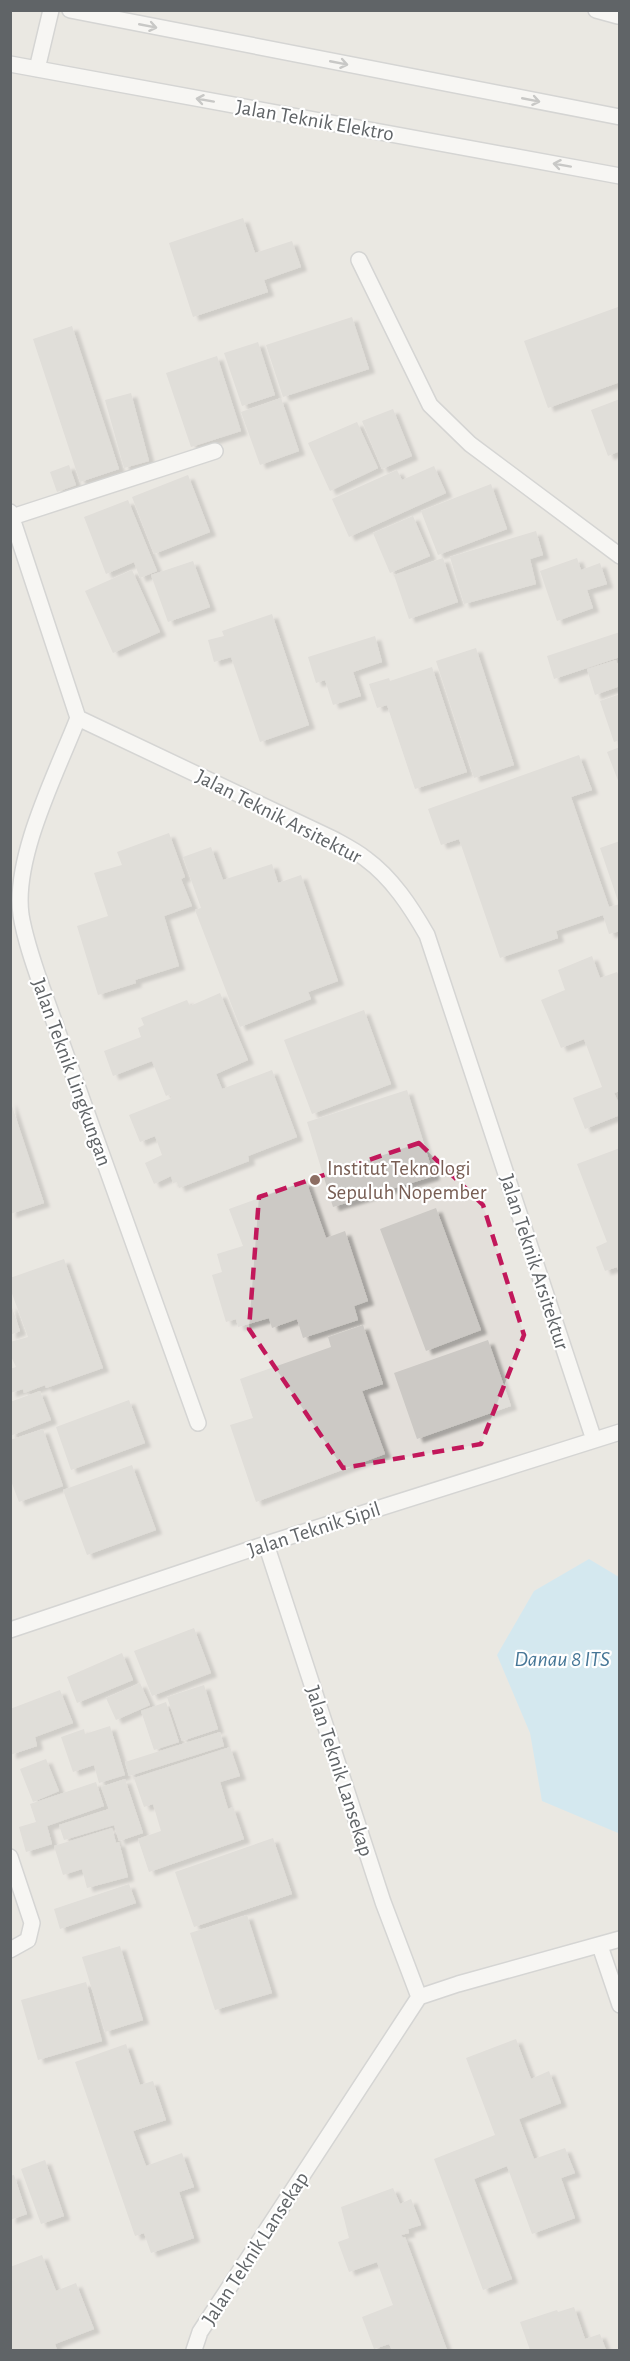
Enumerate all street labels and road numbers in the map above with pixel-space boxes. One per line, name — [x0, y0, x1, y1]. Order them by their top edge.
street label: Jalan Teknik Elektro — [234, 96, 396, 145]
street label: Jalan Teknik Arsitektur — [192, 766, 365, 867]
street label: Jalan Teknik Lingkungan — [28, 976, 115, 1169]
street label: Jalan Teknik Arsitektur — [496, 1172, 573, 1353]
street label: Jalan Teknik Sipil — [245, 1498, 383, 1561]
street label: Jalan Teknik Lansekap — [302, 1683, 377, 1859]
street label: Jalan Teknik Lansekap — [198, 2168, 313, 2329]

